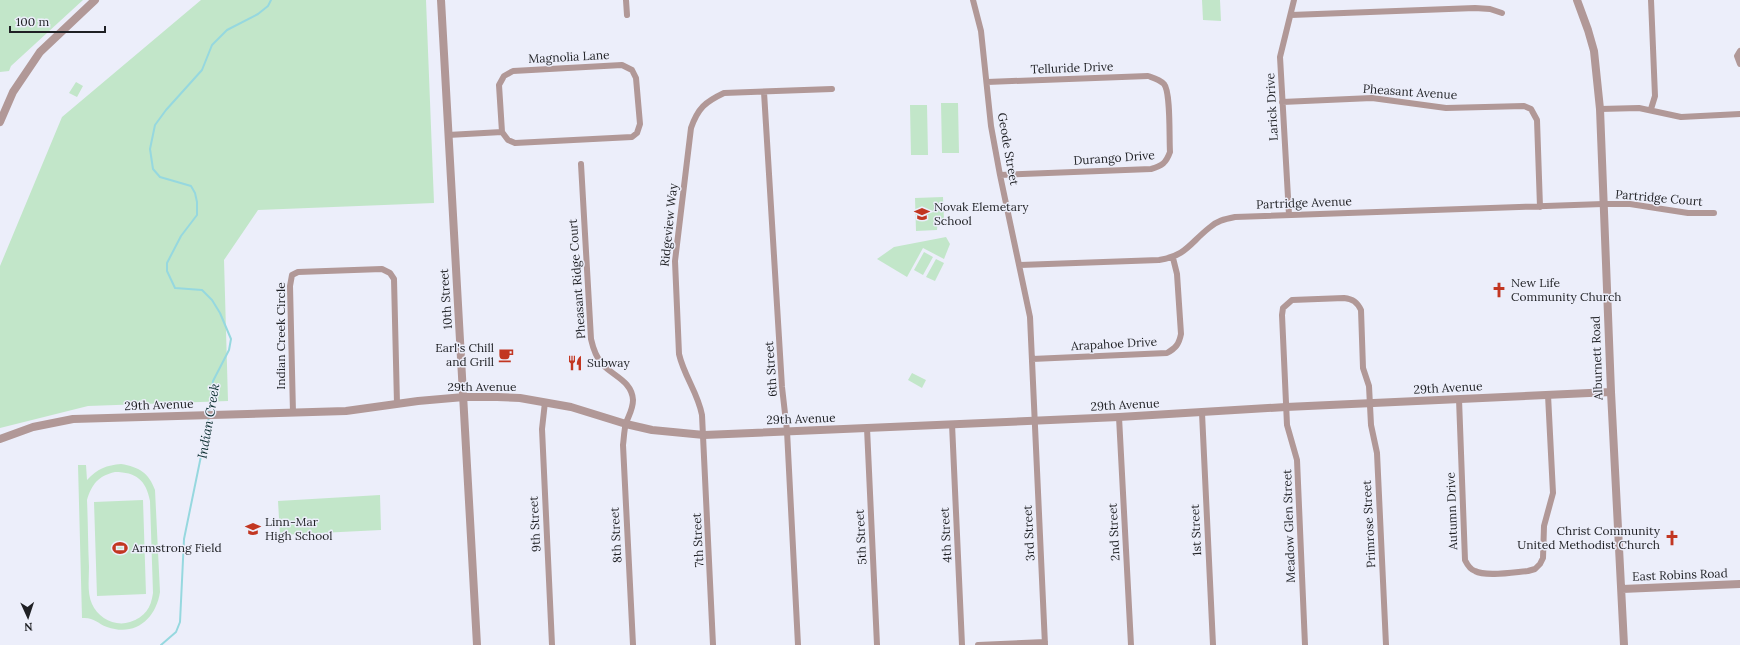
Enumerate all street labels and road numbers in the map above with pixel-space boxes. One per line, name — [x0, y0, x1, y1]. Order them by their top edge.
street label: Magnolia Lane — [528, 47, 610, 66]
street label: Telluride Drive — [1030, 59, 1114, 76]
street label: Larick Drive — [1262, 72, 1281, 141]
street label: Pheasant Avenue — [1362, 81, 1458, 102]
street label: Geode Street — [995, 111, 1022, 187]
street label: Durango Drive — [1073, 147, 1156, 168]
street label: Ridgeview Way — [657, 182, 680, 267]
street label: Partridge Court — [1615, 186, 1704, 209]
street label: Partridge Avenue — [1256, 193, 1353, 212]
street label: Pheasant Ridge Court — [565, 218, 588, 340]
street label: 10th Street — [436, 268, 455, 330]
street label: Indian Creek Circle — [273, 282, 288, 390]
street label: Alburnett Road — [1588, 316, 1606, 401]
street label: Arapahoe Drive — [1070, 334, 1158, 353]
street label: 6th Street — [761, 340, 780, 397]
street label: 29th Avenue — [1413, 378, 1483, 397]
street label: 29th Avenue — [447, 379, 517, 394]
street label: 29th Avenue — [1090, 395, 1160, 414]
street label: 29th Avenue — [124, 396, 194, 413]
street label: 29th Avenue — [766, 410, 836, 427]
street label: Meadow Glen Street — [1279, 469, 1298, 583]
street label: Autumn Drive — [1443, 471, 1460, 551]
street label: Primrose Street — [1359, 479, 1378, 568]
street label: 9th Street — [526, 495, 543, 552]
street label: 2nd Street — [1104, 502, 1123, 561]
street label: 1st Street — [1187, 503, 1204, 556]
street label: 3rd Street — [1020, 504, 1037, 561]
street label: 8th Street — [607, 506, 624, 563]
street label: 4th Street — [937, 507, 954, 563]
street label: 5th Street — [852, 509, 869, 565]
street label: 7th Street — [689, 512, 706, 568]
street label: East Robins Road — [1632, 565, 1728, 584]

